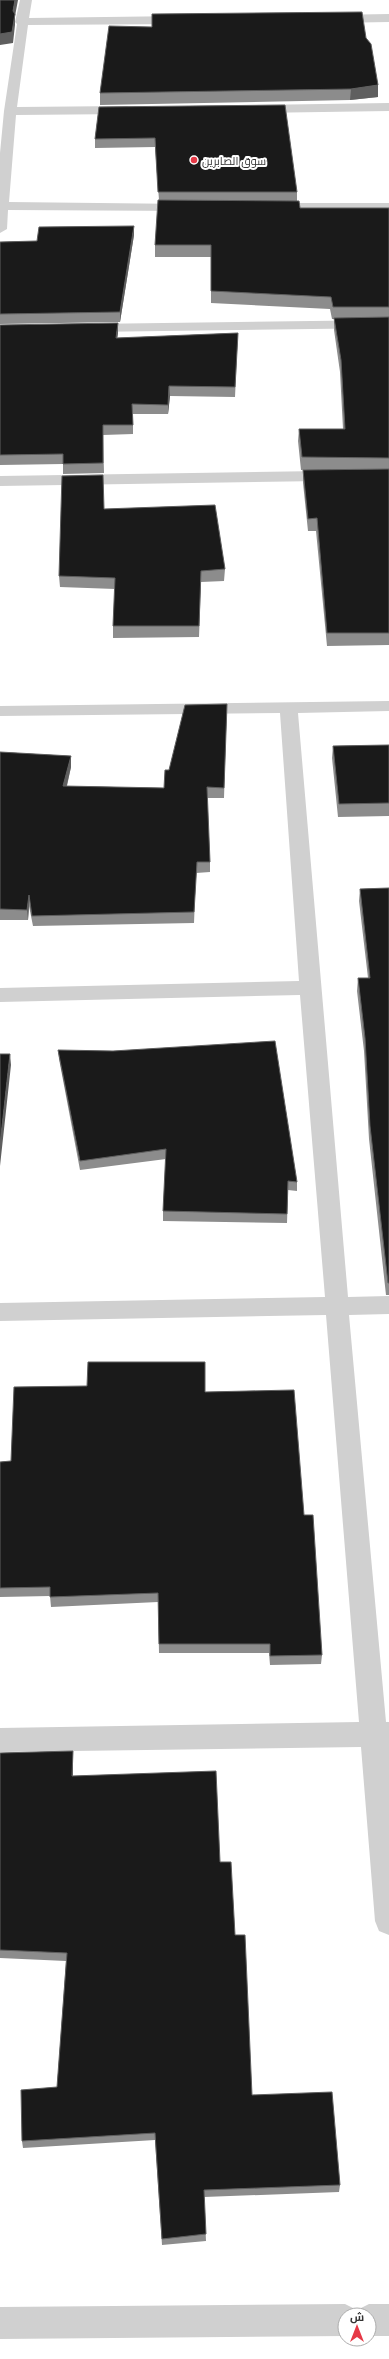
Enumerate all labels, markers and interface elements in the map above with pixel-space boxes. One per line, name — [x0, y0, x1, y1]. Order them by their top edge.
place label: سوق الصابرين — [202, 153, 266, 168]
marker: سوق الصابرين — [189, 155, 199, 165]
north arrow — [337, 2307, 377, 2347]
text: ش — [350, 2309, 364, 2324]

